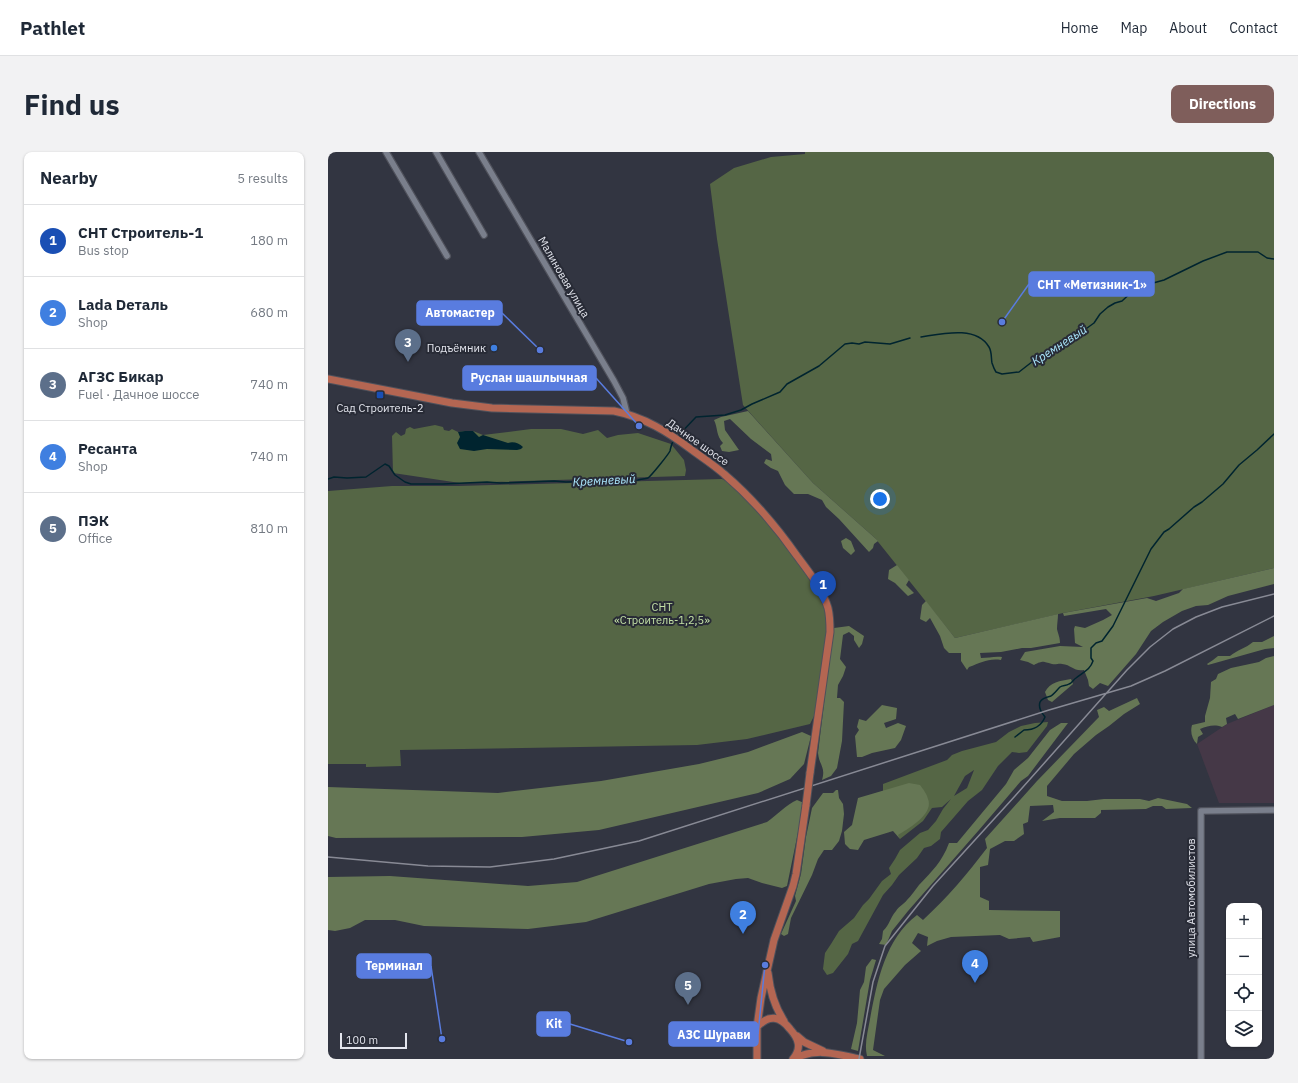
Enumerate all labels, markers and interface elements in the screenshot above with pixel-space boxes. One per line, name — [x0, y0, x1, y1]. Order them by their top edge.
text: Pathlet — [20, 16, 85, 40]
text: Home — [1061, 19, 1098, 37]
text: Map — [1120, 19, 1147, 37]
text: About — [1169, 19, 1207, 37]
text: Contact — [1229, 19, 1278, 37]
button: Directions — [1171, 85, 1274, 123]
text: Find us — [24, 86, 120, 123]
text: Nearby — [40, 167, 98, 189]
text: 5 results — [237, 170, 288, 187]
text: СНТ Строитель-1 — [78, 223, 203, 242]
text: 1 — [49, 232, 57, 249]
text: 180 m — [250, 232, 288, 249]
street label: Малиновая улица — [535, 234, 593, 320]
text: Bus stop — [78, 242, 129, 259]
callout: СНТ «Метизник-1» — [1029, 272, 1154, 296]
text: СНТ «Метизник-1» — [1037, 277, 1147, 292]
text: Lada Dеталь — [78, 295, 168, 314]
callout: Автомастер — [417, 301, 502, 325]
text: 2 — [49, 304, 57, 321]
text: 680 m — [250, 304, 288, 321]
text: Автомастер — [425, 305, 495, 320]
text: Shop — [78, 314, 108, 331]
water label: Кремневый — [1028, 321, 1090, 368]
pin: 3 — [395, 329, 421, 362]
place label: Подъёмник — [427, 341, 486, 355]
marker: Подъёмник — [489, 343, 499, 353]
callout: Руслан шашлычная — [463, 366, 596, 390]
text: АГЗС Бикар — [78, 367, 164, 386]
text: Руслан шашлычная — [471, 370, 587, 385]
text: 3 — [49, 376, 57, 393]
text: 740 m — [250, 376, 288, 393]
text: Fuel · Дачное шоссе — [78, 386, 199, 403]
marker: Сад Строитель-2 — [375, 390, 385, 400]
place label: Сад Строитель-2 — [336, 401, 424, 415]
street label: Дачное шоссе — [664, 415, 732, 469]
text: Ресанта — [78, 439, 137, 458]
text: 4 — [49, 448, 57, 465]
text: 740 m — [250, 448, 288, 465]
text: Shop — [78, 458, 108, 475]
water label: Кремневый — [572, 471, 636, 489]
your location — [870, 489, 890, 509]
text: ПЭК — [78, 511, 109, 530]
text: 5 — [49, 520, 57, 537]
text: 810 m — [250, 520, 288, 537]
text: Office — [78, 530, 112, 547]
pin: 1 — [810, 571, 836, 604]
park label: СНТ «Строитель-1,2,5» — [614, 600, 710, 627]
street label: улица Автомобилистов — [1184, 838, 1198, 958]
pin: 2 — [730, 901, 756, 934]
map controls — [1226, 903, 1262, 1047]
button: + — [1226, 903, 1262, 939]
button: − — [1226, 939, 1262, 975]
pin: 4 — [962, 950, 988, 983]
callout: Терминал — [357, 954, 431, 978]
text: Терминал — [365, 958, 423, 973]
pin: 5 — [675, 972, 701, 1005]
button: locate — [1226, 975, 1262, 1011]
button: layers — [1226, 1011, 1262, 1047]
callout: Kit — [537, 1012, 570, 1036]
text: Kit — [546, 1016, 563, 1031]
callout: АЗС Шурави — [669, 1022, 758, 1046]
text: АЗС Шурави — [677, 1027, 751, 1042]
scale bar — [340, 1031, 407, 1050]
text: 100 m — [346, 1033, 378, 1047]

